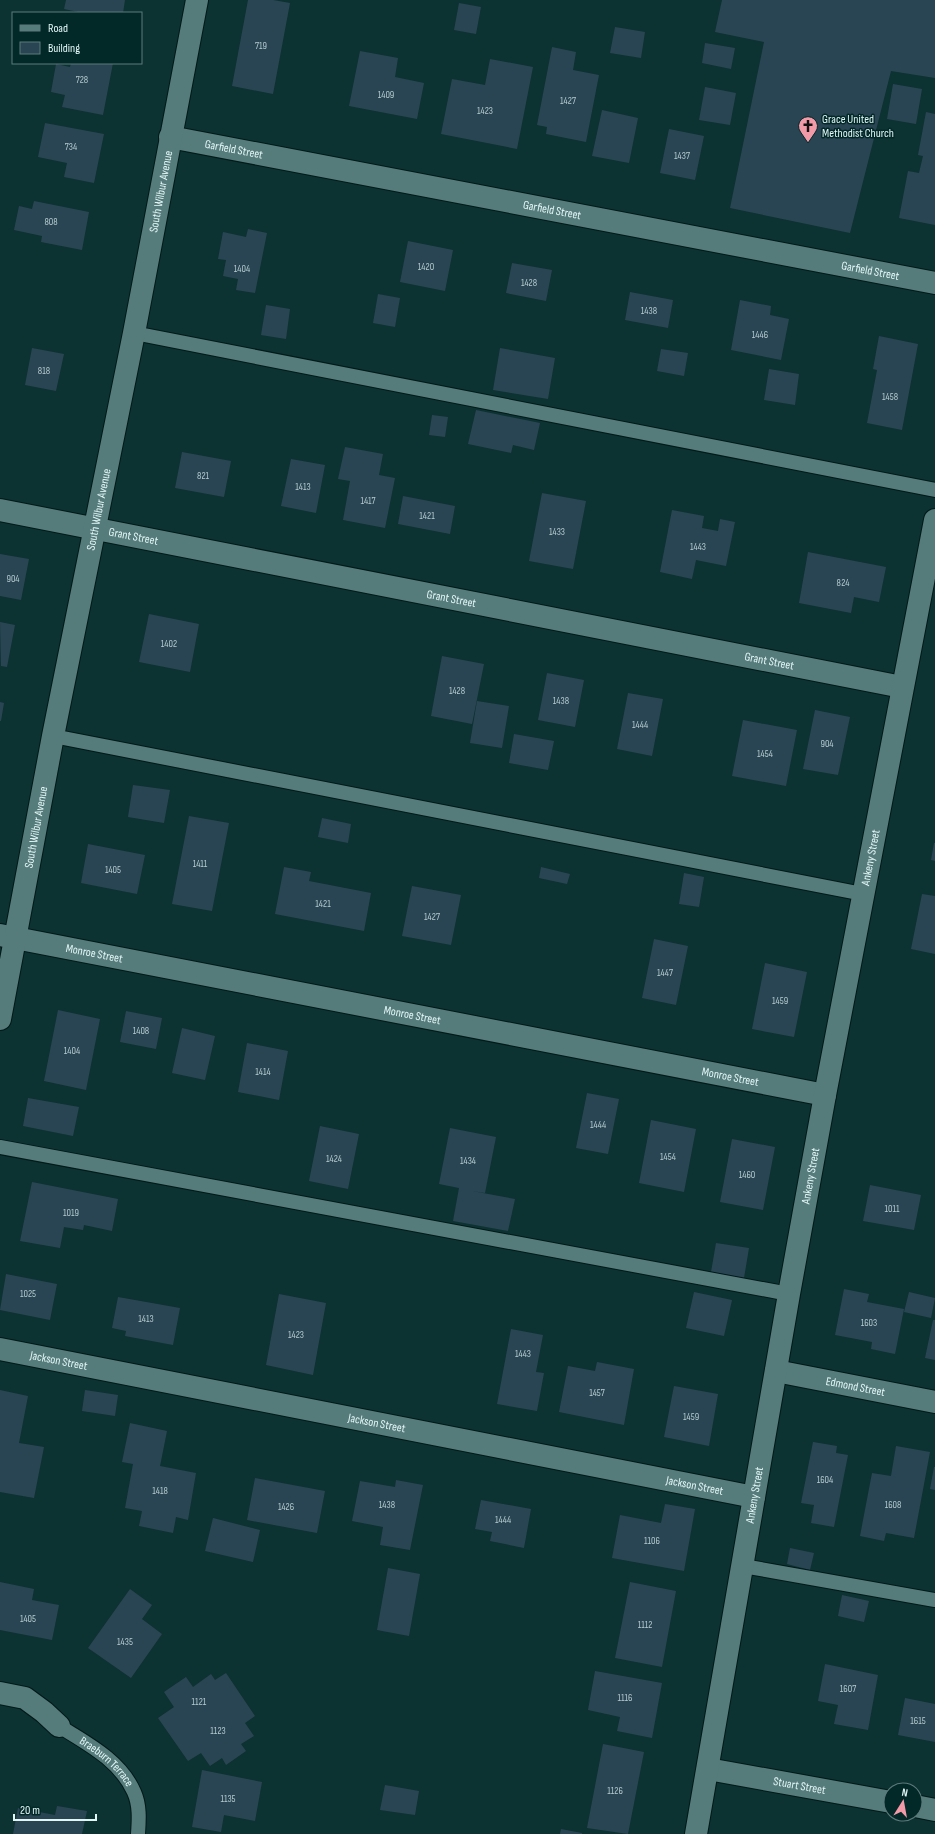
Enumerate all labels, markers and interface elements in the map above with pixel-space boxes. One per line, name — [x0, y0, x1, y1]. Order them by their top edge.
legend — [12, 12, 142, 64]
text: Road — [48, 21, 68, 36]
house number: 719 — [255, 40, 267, 52]
text: Building — [48, 41, 80, 56]
house number: 728 — [76, 74, 88, 86]
house number: 1409 — [378, 89, 394, 101]
house number: 1427 — [560, 95, 576, 107]
house number: 1423 — [477, 105, 493, 117]
place label: Grace United Methodist Church — [822, 112, 894, 141]
church icon: Grace United Methodist Church — [797, 115, 819, 143]
street label: Garfield Street — [203, 137, 264, 163]
house number: 734 — [65, 141, 77, 153]
street label: South Wilbur Avenue — [146, 149, 176, 234]
house number: 1437 — [674, 150, 690, 162]
street label: Garfield Street — [522, 198, 583, 223]
house number: 808 — [44, 216, 58, 228]
street label: Garfield Street — [840, 258, 901, 284]
house number: 1420 — [418, 261, 434, 273]
house number: 1404 — [234, 263, 250, 275]
house number: 1428 — [521, 277, 537, 289]
house number: 1438 — [641, 305, 657, 317]
house number: 1446 — [752, 329, 768, 341]
house number: 818 — [38, 365, 50, 377]
house number: 1458 — [882, 391, 898, 403]
street label: South Wilbur Avenue — [83, 467, 115, 552]
house number: 821 — [197, 470, 210, 482]
house number: 1413 — [295, 481, 311, 493]
house number: 1417 — [360, 495, 376, 507]
house number: 1421 — [419, 510, 435, 522]
street label: Grant Street — [107, 524, 160, 549]
house number: 1433 — [549, 526, 565, 538]
house number: 1443 — [690, 541, 706, 553]
house number: 904 — [6, 573, 20, 585]
house number: 824 — [837, 577, 849, 589]
street label: Grant Street — [425, 587, 478, 611]
house number: 1402 — [161, 638, 177, 650]
street label: Grant Street — [743, 649, 796, 674]
house number: 1428 — [449, 685, 465, 697]
house number: 1438 — [553, 695, 569, 707]
house number: 1444 — [632, 719, 648, 731]
house number: 904 — [820, 738, 834, 750]
house number: 1454 — [757, 748, 773, 760]
street label: South Wilbur Avenue — [21, 785, 51, 870]
street label: Ankeny Street — [858, 828, 884, 888]
house number: 1411 — [193, 858, 208, 870]
house number: 1405 — [105, 864, 121, 876]
house number: 1421 — [315, 898, 331, 910]
house number: 1427 — [424, 911, 440, 923]
street label: Monroe Street — [64, 941, 124, 967]
house number: 1447 — [657, 967, 673, 979]
house number: 1459 — [772, 995, 788, 1007]
street label: Monroe Street — [383, 1003, 442, 1028]
house number: 1408 — [133, 1025, 149, 1037]
house number: 1404 — [64, 1045, 80, 1057]
street label: Monroe Street — [701, 1064, 760, 1090]
house number: 1414 — [255, 1066, 271, 1078]
house number: 1444 — [590, 1119, 606, 1131]
street label: Ankeny Street — [798, 1146, 823, 1206]
house number: 1454 — [660, 1151, 676, 1163]
house number: 1424 — [326, 1153, 342, 1165]
house number: 1434 — [460, 1155, 476, 1167]
house number: 1460 — [739, 1169, 755, 1181]
house number: 1011 — [885, 1203, 900, 1215]
house number: 1019 — [63, 1207, 79, 1219]
house number: 1025 — [20, 1288, 36, 1300]
house number: 1413 — [138, 1313, 154, 1325]
house number: 1603 — [861, 1317, 877, 1329]
house number: 1423 — [288, 1329, 304, 1341]
street label: Jackson Street — [28, 1348, 89, 1374]
house number: 1443 — [515, 1348, 531, 1360]
street label: Edmond Street — [825, 1374, 887, 1400]
house number: 1457 — [589, 1387, 605, 1399]
street label: Jackson Street — [346, 1410, 407, 1436]
house number: 1459 — [683, 1411, 699, 1423]
street label: Ankeny Street — [742, 1465, 767, 1525]
street label: Jackson Street — [664, 1473, 725, 1499]
house number: 1604 — [817, 1474, 833, 1486]
house number: 1418 — [152, 1485, 168, 1497]
house number: 1438 — [379, 1499, 395, 1511]
house number: 1608 — [885, 1499, 901, 1511]
house number: 1426 — [278, 1501, 294, 1513]
house number: 1444 — [495, 1514, 511, 1526]
house number: 1106 — [644, 1535, 660, 1547]
house number: 1405 — [20, 1613, 36, 1625]
house number: 1112 — [638, 1619, 652, 1631]
house number: 1435 — [117, 1636, 133, 1648]
house number: 1607 — [840, 1683, 856, 1695]
house number: 1116 — [618, 1692, 632, 1704]
house number: 1121 — [192, 1696, 207, 1708]
house number: 1615 — [910, 1715, 926, 1727]
house number: 1123 — [210, 1725, 226, 1737]
street label: Braeburn Terrace — [77, 1734, 137, 1790]
street label: Stuart Street — [772, 1774, 827, 1798]
north arrow — [883, 1782, 923, 1822]
house number: 1126 — [607, 1785, 623, 1797]
text: N — [901, 1786, 909, 1800]
house number: 1135 — [220, 1793, 236, 1805]
scale bar — [14, 1796, 96, 1822]
text: 20 m — [20, 1803, 40, 1818]

